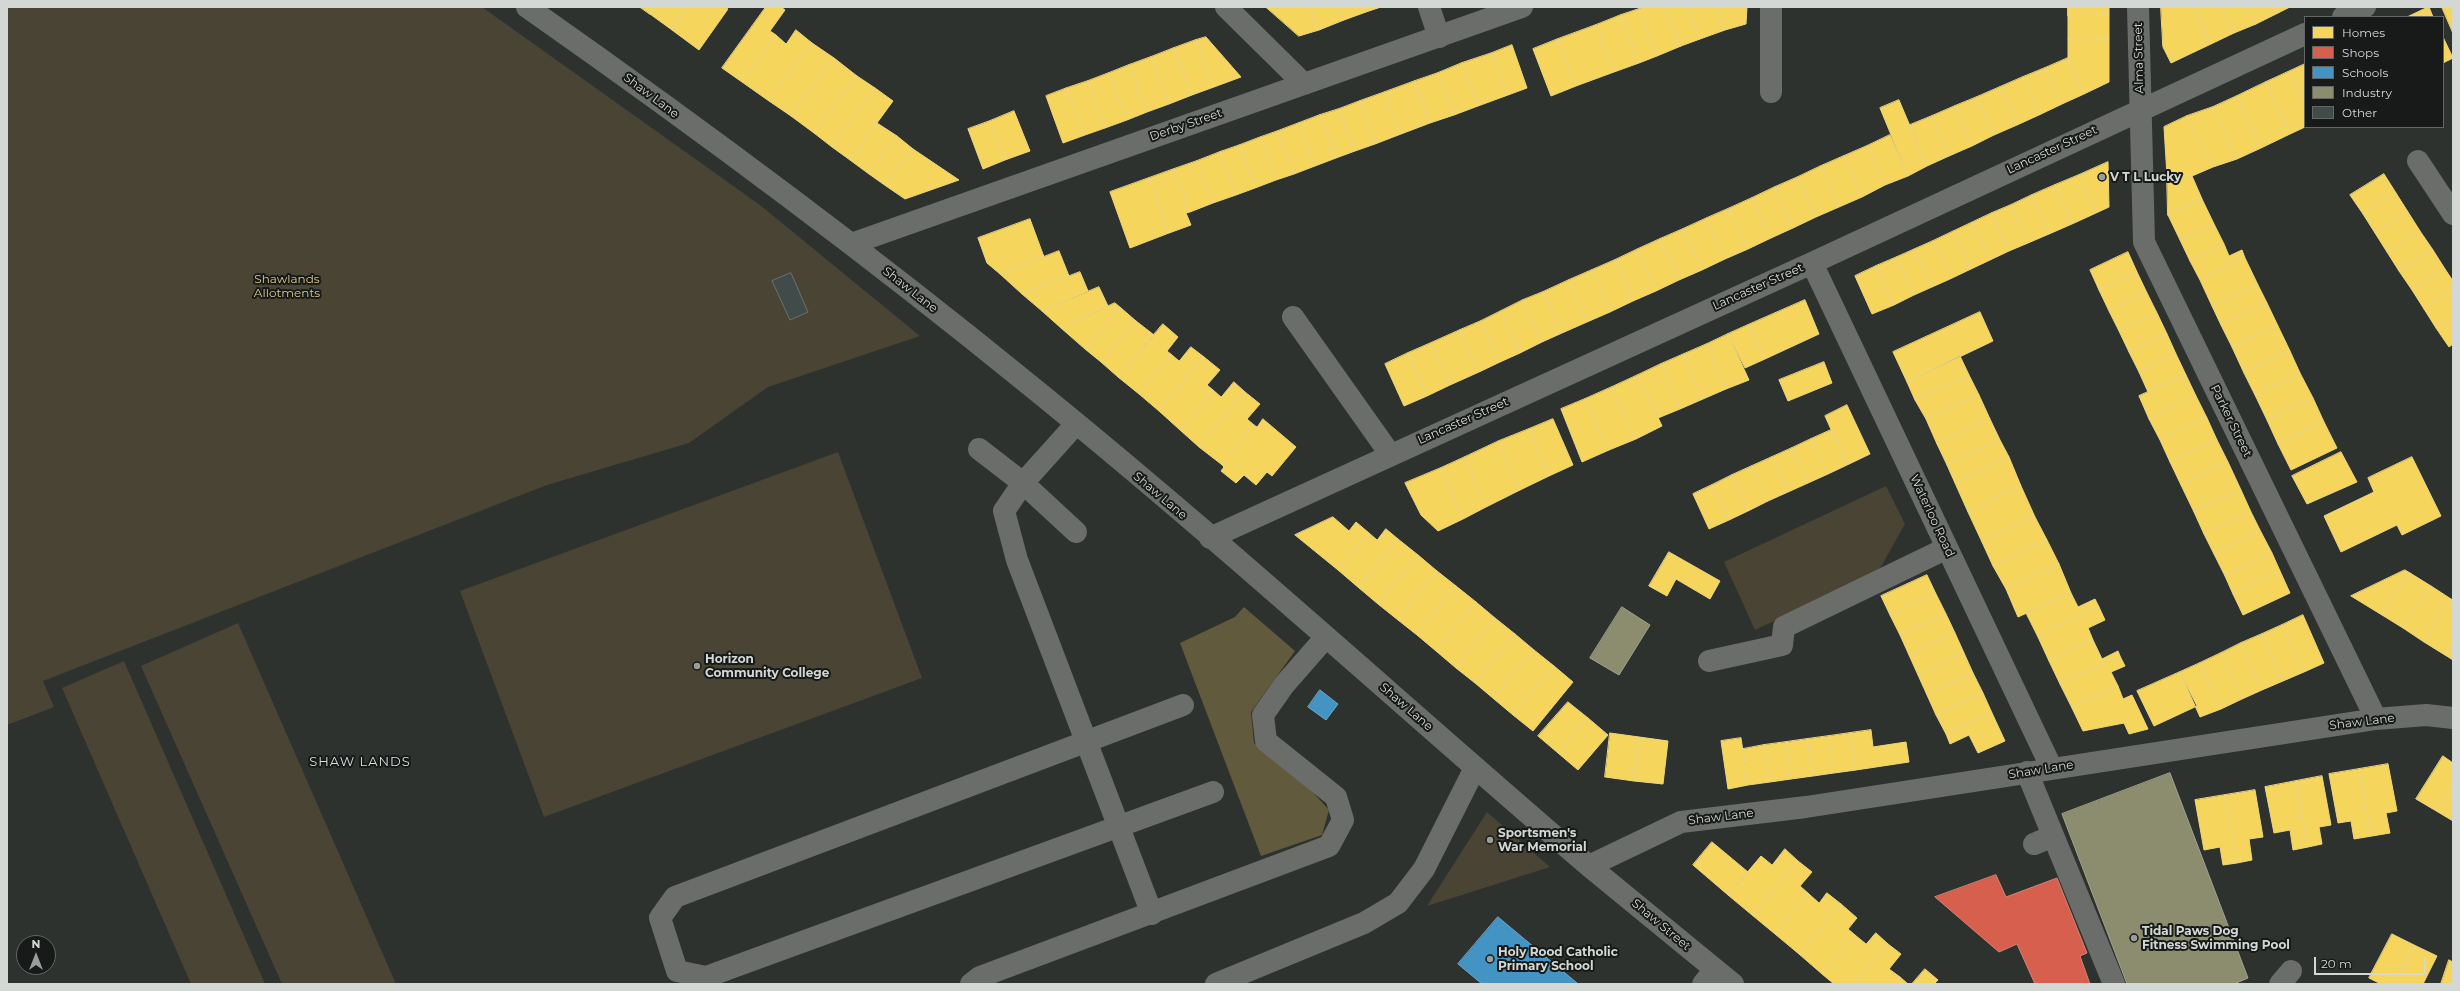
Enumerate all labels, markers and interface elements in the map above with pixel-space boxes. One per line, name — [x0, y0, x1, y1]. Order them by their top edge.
legend — [2304, 16, 2444, 128]
street label: Alma Street — [2131, 22, 2147, 94]
text: Homes — [2342, 25, 2385, 40]
text: Shops — [2342, 45, 2379, 60]
text: Schools — [2342, 65, 2388, 80]
street label: Shaw Lane — [620, 70, 682, 122]
text: Industry — [2342, 85, 2392, 100]
text: Other — [2342, 105, 2377, 120]
street label: Derby Street — [1148, 106, 1224, 144]
street label: Lancaster Street — [2005, 123, 2099, 177]
place label: V T L Lucky — [2110, 170, 2181, 184]
marker: V T L Lucky — [2097, 172, 2107, 182]
street label: Lancaster Street — [1710, 260, 1806, 314]
street label: Shaw Lane — [880, 264, 940, 316]
park label: Shawlands Allotments — [254, 272, 320, 300]
street label: Parker Street — [2207, 383, 2255, 459]
street label: Lancaster Street — [1415, 394, 1511, 448]
street label: Shaw Lane — [1130, 469, 1190, 523]
street label: Waterloo Road — [1907, 473, 1957, 559]
place label: Horizon Community College — [705, 652, 829, 680]
marker: Horizon Community College — [692, 661, 702, 671]
street label: Shaw Lane — [1377, 680, 1435, 734]
street label: Shaw Lane — [2329, 711, 2395, 733]
district label: SHAW LANDS — [309, 754, 411, 770]
street label: Shaw Lane — [2007, 758, 2075, 782]
street label: Shaw Lane — [1688, 806, 1754, 828]
place label: Sportsmen's War Memorial — [1498, 826, 1587, 854]
marker: Sportsmen's War Memorial — [1485, 835, 1495, 845]
street label: Shaw Street — [1629, 896, 1693, 954]
place label: Tidal Paws Dog Fitness Swimming Pool — [2142, 924, 2290, 952]
marker: Tidal Paws Dog Fitness Swimming Pool — [2129, 933, 2139, 943]
north arrow — [16, 935, 56, 975]
text: N — [32, 937, 40, 951]
place label: Holy Rood Catholic Primary School — [1498, 945, 1618, 973]
scale bar — [2316, 949, 2428, 975]
marker: Holy Rood Catholic Primary School — [1485, 954, 1495, 964]
text: 20 m — [2321, 956, 2352, 971]

